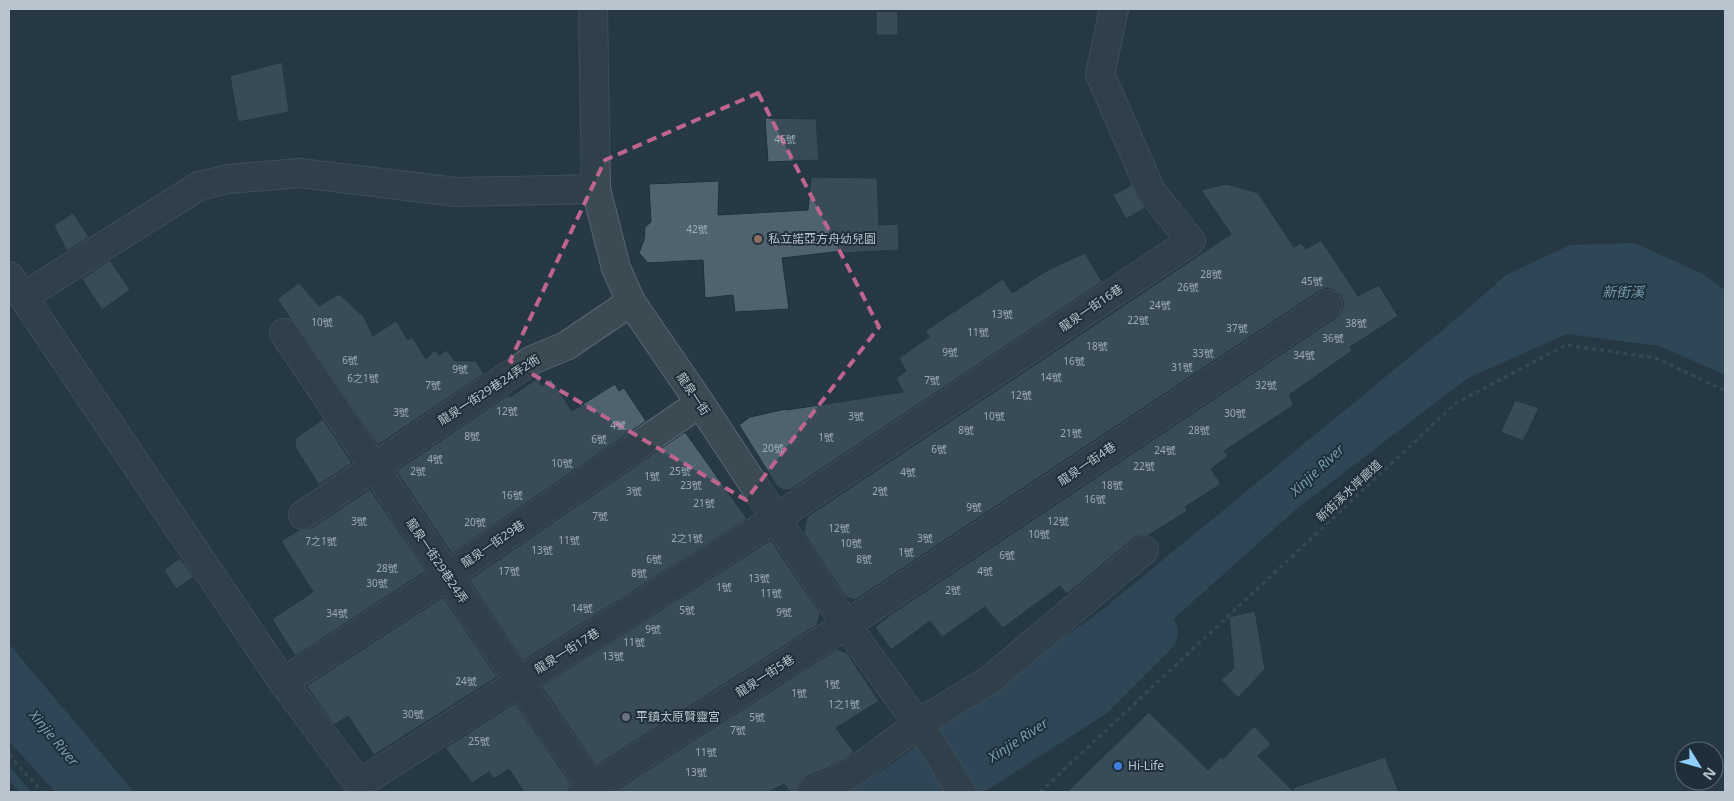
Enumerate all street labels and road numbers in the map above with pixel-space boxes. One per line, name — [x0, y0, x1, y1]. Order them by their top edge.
street label: 龍泉一街16巷 — [1055, 280, 1126, 335]
street label: 龍泉一街29巷24弄2衖 — [434, 350, 543, 429]
street label: 龍泉一街 — [673, 369, 714, 418]
street label: 龍泉一街4巷 — [1054, 438, 1119, 489]
street label: 新街溪水岸廊道 — [1312, 456, 1385, 526]
street label: 龍泉一街29巷24弄 — [403, 515, 472, 607]
street label: 龍泉一街29巷 — [457, 516, 528, 571]
street label: 龍泉一街17巷 — [531, 624, 603, 677]
street label: 龍泉一街5巷 — [732, 650, 797, 701]

